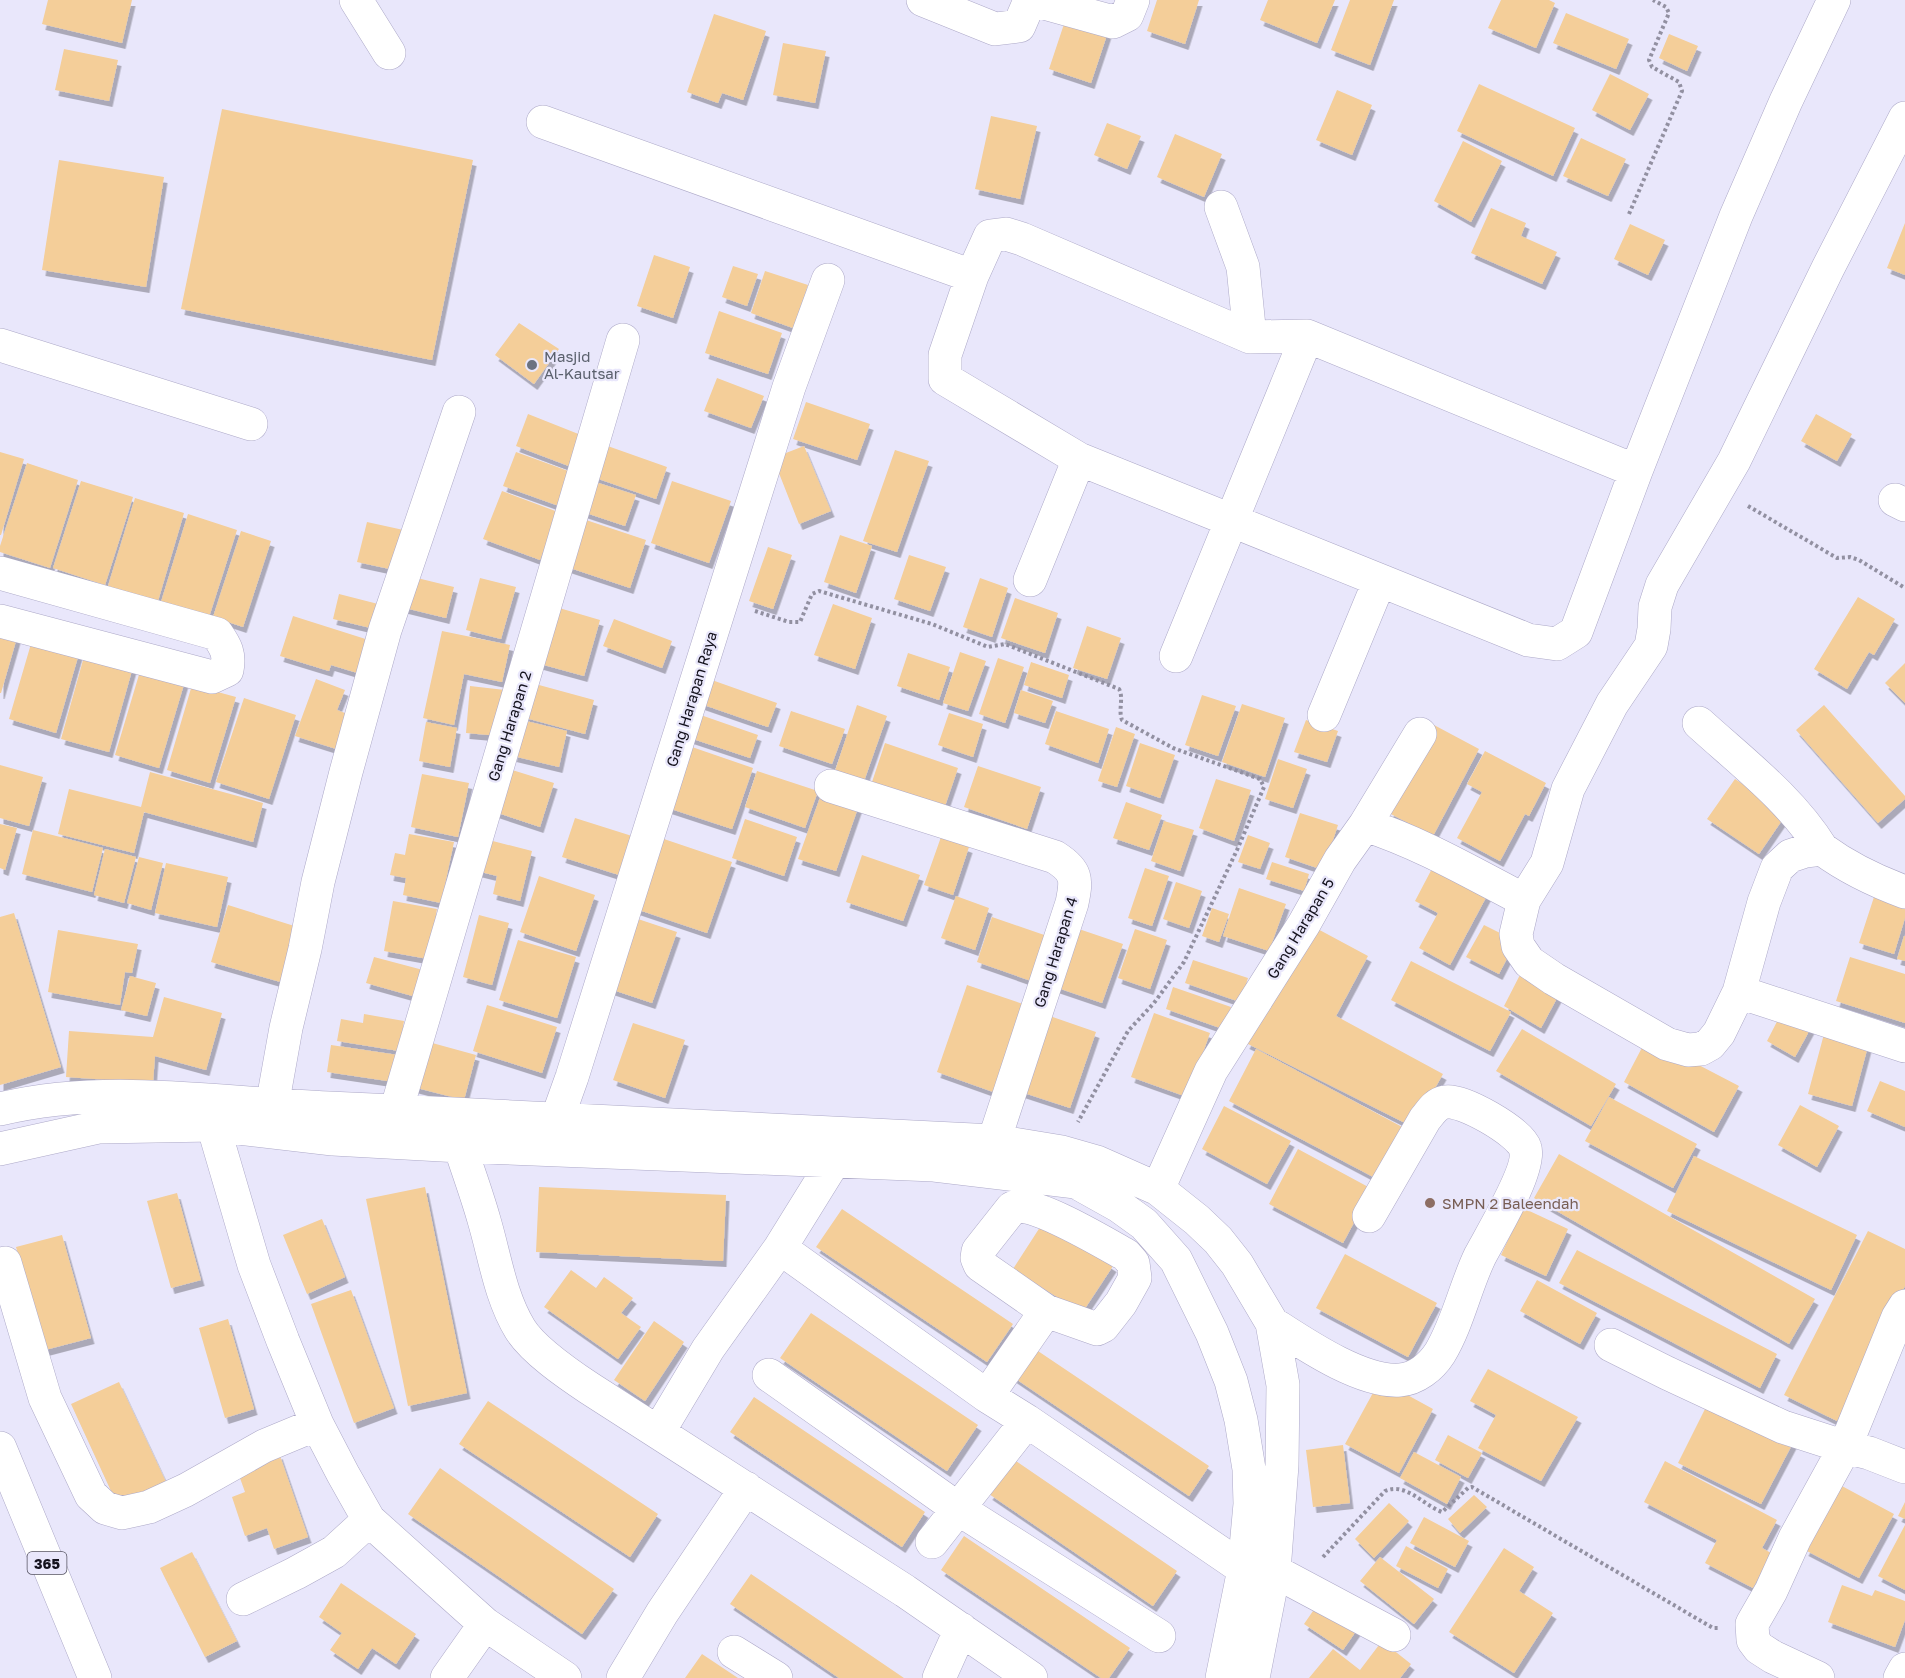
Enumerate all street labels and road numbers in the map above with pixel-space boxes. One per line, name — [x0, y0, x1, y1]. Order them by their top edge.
street label: Gang Harapan Raya — [662, 629, 720, 769]
street label: Gang Harapan 2 — [484, 669, 534, 783]
street label: Gang Harapan 5 — [1263, 874, 1337, 982]
street label: Gang Harapan 4 — [1030, 894, 1080, 1010]
road number: 365 — [28, 1552, 66, 1574]

